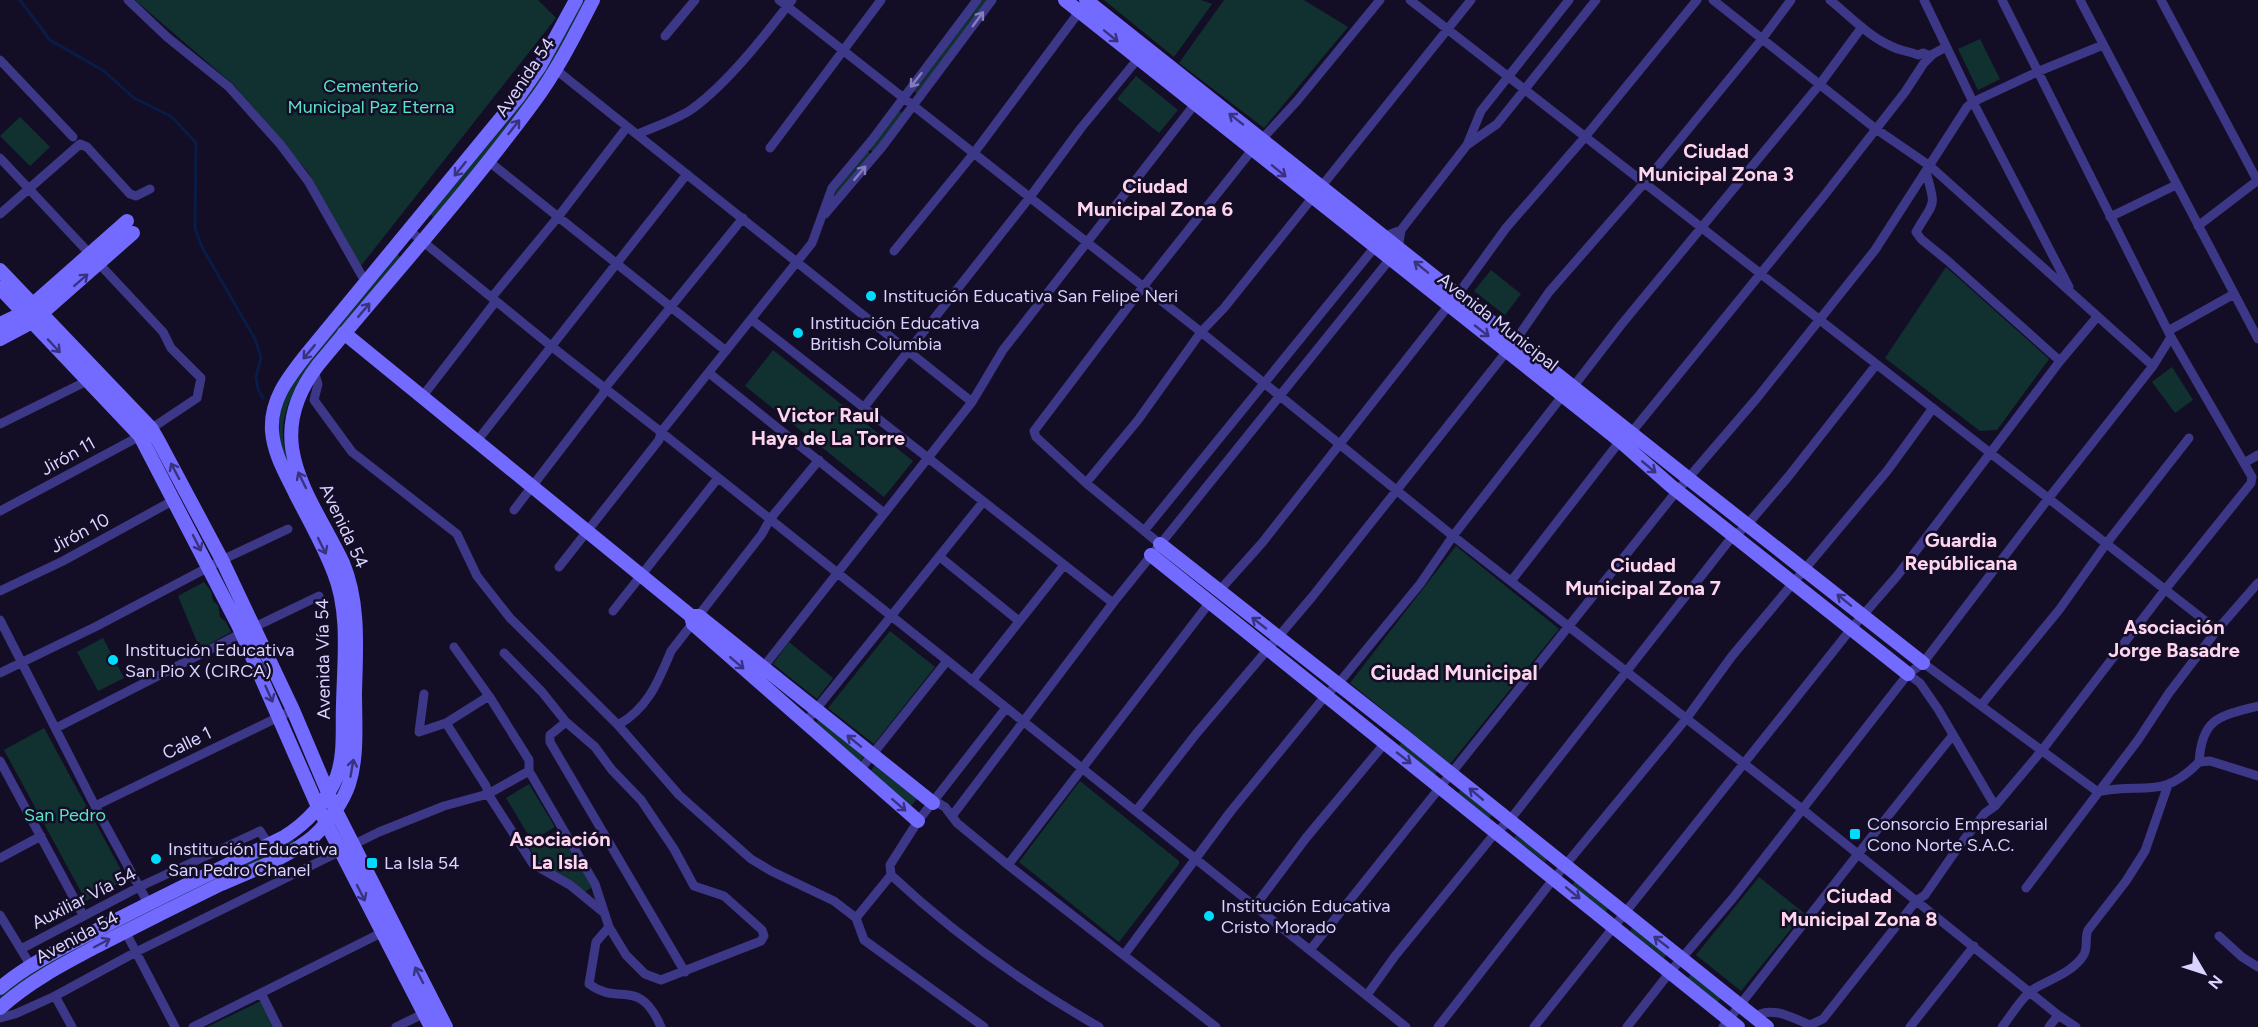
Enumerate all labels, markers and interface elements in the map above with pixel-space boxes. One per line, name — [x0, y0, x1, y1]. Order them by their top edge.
one-way arrow — [972, 11, 984, 27]
one-way arrow — [1102, 30, 1118, 43]
street label: Avenida 54 — [490, 33, 560, 121]
one-way arrow — [909, 71, 922, 87]
park label: Cementerio Municipal Paz Eterna — [288, 75, 454, 118]
one-way arrow — [1228, 112, 1244, 125]
one-way arrow — [507, 119, 520, 135]
district label: Ciudad Municipal Zona 3 — [1638, 139, 1794, 186]
one-way arrow — [454, 161, 467, 177]
one-way arrow — [1271, 164, 1287, 177]
one-way arrow — [853, 165, 866, 181]
district label: Ciudad Municipal Zona 6 — [1077, 174, 1233, 221]
one-way arrow — [1414, 260, 1429, 274]
street label: Avenida Municipal — [1433, 268, 1563, 376]
one-way arrow — [73, 273, 88, 287]
place label: Institución Educativa San Felipe Neri — [883, 285, 1178, 307]
marker: Institución Educativa San Felipe Neri — [864, 289, 878, 303]
one-way arrow — [357, 302, 370, 318]
place label: Institución Educativa British Columbia — [810, 312, 979, 355]
one-way arrow — [1473, 325, 1489, 338]
marker: Institución Educativa British Columbia — [791, 326, 805, 340]
one-way arrow — [47, 339, 62, 354]
one-way arrow — [302, 344, 316, 359]
district label: Victor Raul Haya de La Torre — [751, 403, 905, 450]
street label: Jirón 11 — [37, 432, 99, 480]
one-way arrow — [1641, 461, 1657, 474]
one-way arrow — [168, 462, 180, 480]
one-way arrow — [296, 471, 307, 489]
street label: Avenida 54 — [315, 480, 373, 572]
street label: Jirón 10 — [47, 508, 113, 558]
district label: Guardia Repúblicana — [1904, 528, 2018, 575]
one-way arrow — [192, 534, 203, 552]
one-way arrow — [317, 536, 328, 554]
district label: Ciudad Municipal Zona 7 — [1565, 553, 1721, 600]
one-way arrow — [1837, 594, 1853, 607]
street label: Avenida Vía 54 — [311, 598, 335, 720]
district label: Asociación Jorge Basadre — [2108, 615, 2240, 662]
one-way arrow — [1251, 616, 1267, 629]
place label: Institución Educativa San Pio X (CIRCA) — [125, 639, 294, 682]
marker: Institución Educativa San Pio X (CIRCA) — [106, 653, 120, 667]
one-way arrow — [729, 656, 744, 670]
district label: Ciudad Municipal — [1370, 660, 1538, 685]
one-way arrow — [264, 684, 275, 703]
street label: Calle 1 — [159, 722, 215, 764]
one-way arrow — [847, 734, 863, 747]
one-way arrow — [1396, 752, 1412, 765]
one-way arrow — [347, 759, 358, 779]
one-way arrow — [1468, 788, 1484, 801]
one-way arrow — [892, 798, 907, 812]
park label: San Pedro — [24, 804, 106, 826]
place label: Consorcio Empresarial Cono Norte S.A.C. — [1867, 813, 2048, 856]
district label: Asociación La Isla — [509, 827, 611, 874]
marker: Consorcio Empresarial Cono Norte S.A.C. — [1848, 827, 1862, 841]
place label: Institución Educativa San Pedro Chanel — [168, 838, 337, 881]
marker: Institución Educativa San Pedro Chanel — [149, 852, 163, 866]
place label: La Isla 54 — [384, 852, 459, 874]
marker: La Isla 54 — [365, 856, 379, 870]
street label: Auxiliar Vía 54 — [28, 862, 140, 934]
one-way arrow — [356, 883, 367, 901]
district label: Ciudad Municipal Zona 8 — [1781, 884, 1937, 931]
one-way arrow — [1565, 887, 1581, 900]
place label: Institución Educativa Cristo Morado — [1221, 895, 1390, 938]
street label: Avenida 54 — [32, 906, 122, 968]
marker: Institución Educativa Cristo Morado — [1202, 909, 1216, 923]
one-way arrow — [1653, 936, 1669, 949]
one-way arrow — [93, 937, 111, 949]
north arrow — [2174, 943, 2234, 1003]
one-way arrow — [413, 967, 425, 984]
text: N — [2204, 971, 2227, 993]

